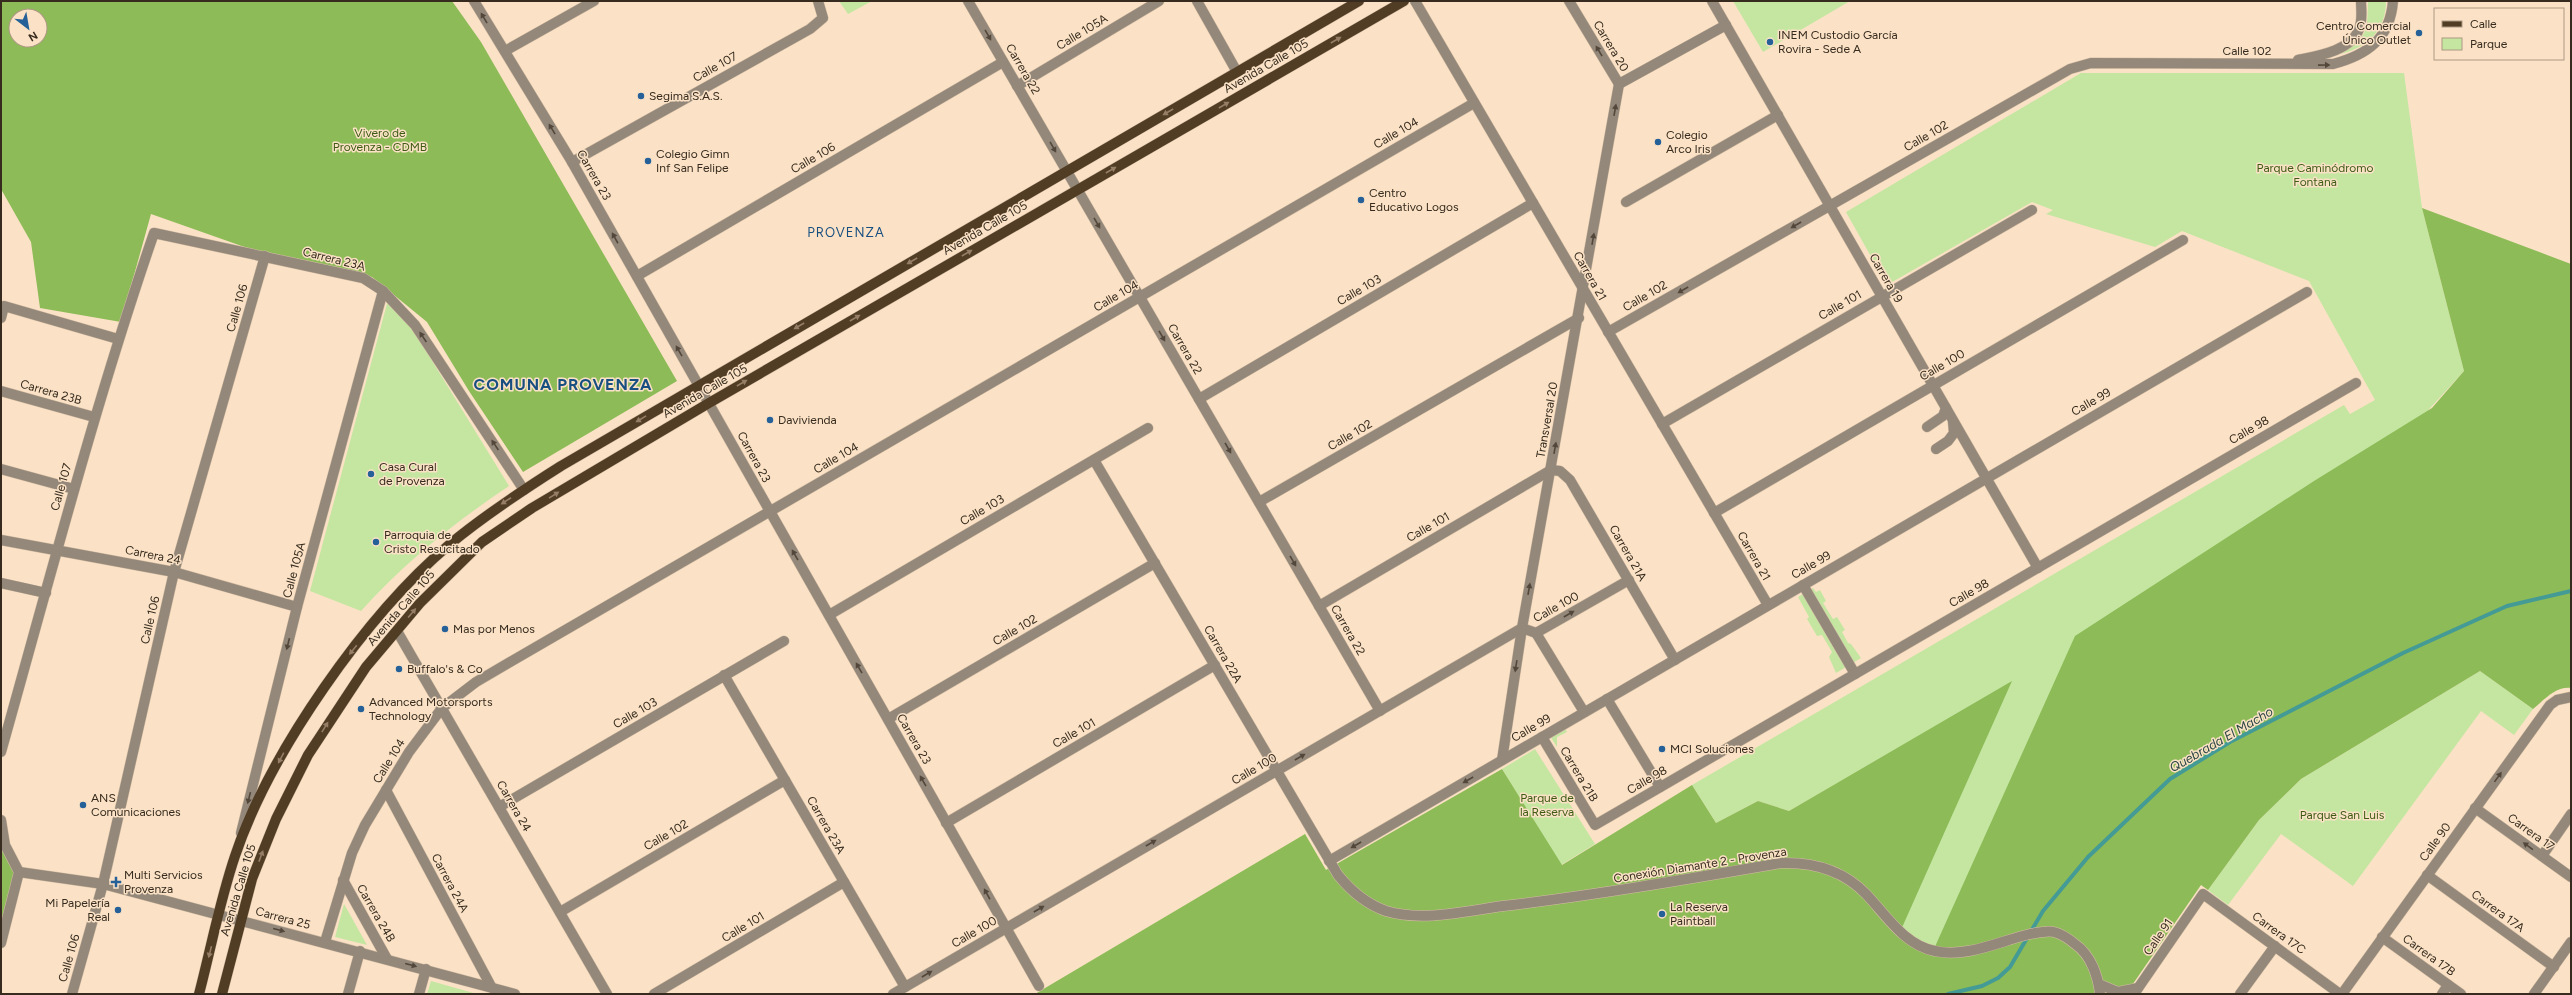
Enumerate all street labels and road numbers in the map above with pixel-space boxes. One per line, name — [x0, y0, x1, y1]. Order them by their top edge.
street label: Calle 105A — [1054, 11, 1110, 53]
street label: Carrera 20 — [1590, 18, 1632, 74]
street label: Avenida Calle 105 — [1221, 36, 1311, 96]
street label: Carrera 22 — [1003, 41, 1043, 97]
street label: Calle 102 — [2223, 44, 2271, 58]
street label: Calle 107 — [690, 49, 740, 85]
street label: Calle 104 — [1371, 114, 1421, 151]
street label: Calle 102 — [1901, 118, 1951, 154]
street label: Calle 106 — [788, 140, 838, 176]
street label: Carrera 23 — [574, 147, 614, 203]
street label: Avenida Calle 105 — [940, 198, 1030, 258]
street label: Carrera 23A — [301, 244, 367, 274]
street label: Carrera 21 — [1570, 249, 1610, 303]
street label: Carrera 19 — [1866, 251, 1906, 305]
street label: Calle 103 — [1334, 272, 1384, 308]
street label: Calle 104 — [1091, 277, 1141, 314]
street label: Calle 102 — [1620, 278, 1670, 314]
street label: Calle 106 — [224, 282, 251, 333]
street label: Calle 101 — [1816, 287, 1864, 323]
street label: Carrera 22 — [1165, 321, 1205, 377]
street label: Calle 100 — [1917, 346, 1967, 384]
street label: Avenida Calle 105 — [660, 361, 750, 421]
street label: Carrera 23B — [19, 377, 83, 407]
street label: Transversal 20 — [1533, 381, 1561, 459]
street label: Calle 99 — [2069, 385, 2113, 419]
street label: Calle 98 — [2227, 413, 2271, 447]
street label: Calle 102 — [1325, 417, 1375, 453]
street label: Carrera 23 — [734, 429, 774, 485]
street label: Calle 104 — [811, 439, 861, 476]
street label: Calle 107 — [48, 461, 75, 512]
street label: Calle 103 — [957, 492, 1007, 528]
street label: Calle 101 — [1404, 509, 1452, 545]
street label: Carrera 21A — [1606, 522, 1650, 584]
street label: Carrera 21 — [1734, 529, 1774, 583]
street label: Calle 105A — [280, 541, 308, 599]
street label: Carrera 24 — [124, 543, 183, 567]
street label: Calle 99 — [1789, 548, 1833, 582]
street label: Avenida Calle 105 — [364, 567, 438, 649]
street label: Calle 98 — [1947, 576, 1991, 610]
street label: Calle 100 — [1531, 589, 1581, 625]
street label: Calle 106 — [138, 594, 162, 645]
street label: Carrera 22 — [1328, 602, 1368, 658]
street label: Calle 102 — [990, 612, 1040, 648]
street label: Carrera 22A — [1201, 623, 1245, 685]
street label: Calle 103 — [610, 695, 660, 731]
street label: Carrera 23 — [894, 711, 934, 767]
street label: Calle 99 — [1509, 711, 1553, 745]
street label: Calle 101 — [1050, 715, 1098, 751]
street label: Calle 104 — [370, 736, 408, 786]
street label: Carrera 21B — [1557, 744, 1601, 804]
street label: Calle 100 — [1229, 750, 1279, 788]
street label: Calle 98 — [1625, 763, 1669, 797]
street label: Carrera 24 — [494, 778, 535, 835]
street label: Carrera 23A — [804, 794, 848, 856]
street label: Carrera 17 — [2505, 810, 2557, 854]
street label: Calle 102 — [641, 817, 691, 853]
street label: Calle 90 — [2416, 820, 2454, 864]
street label: Avenida Calle 105 — [217, 842, 259, 938]
street label: Conexión Diamante 2 - Provenza — [1613, 844, 1787, 886]
street label: Carrera 24A — [429, 851, 471, 915]
street label: Carrera 24B — [354, 882, 398, 944]
street label: Carrera 17A — [2469, 887, 2527, 935]
street label: Carrera 25 — [254, 904, 312, 932]
street label: Calle 101 — [719, 909, 767, 945]
street label: Carrera 17C — [2250, 909, 2309, 957]
street label: Calle 100 — [949, 913, 999, 951]
street label: Calle 91 — [2140, 916, 2176, 958]
street label: Carrera 17B — [2400, 931, 2458, 979]
street label: Calle 106 — [56, 932, 83, 983]

